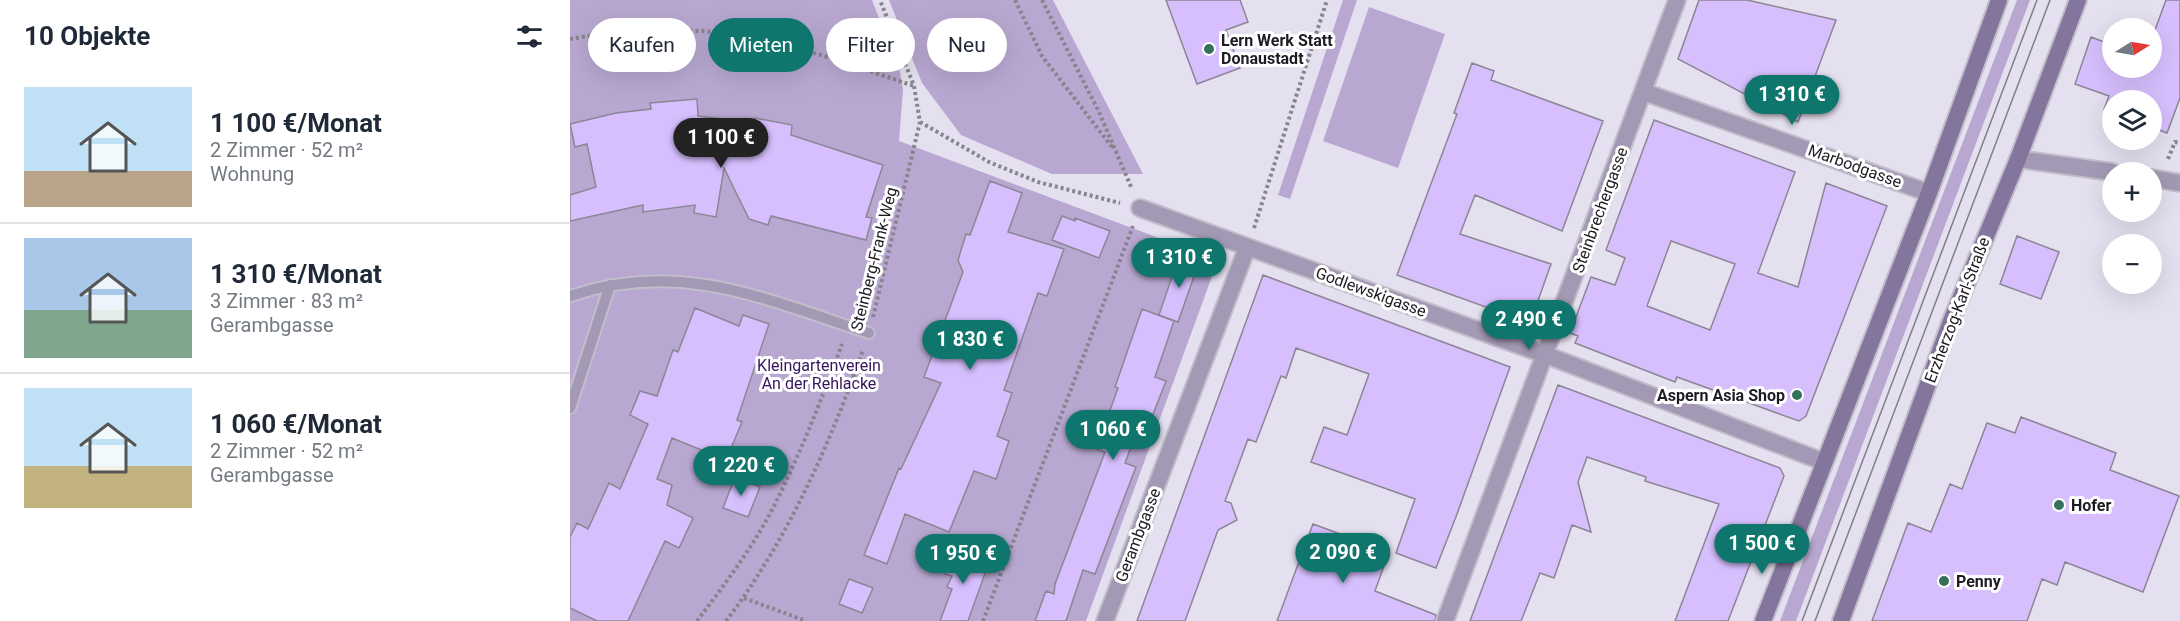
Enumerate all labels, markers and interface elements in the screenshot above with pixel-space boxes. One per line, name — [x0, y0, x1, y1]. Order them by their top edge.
chip: Kaufen — [588, 18, 696, 72]
chip: Mieten — [708, 18, 814, 72]
chip: Filter — [826, 18, 915, 72]
chip: Neu — [927, 18, 1007, 72]
north arrow — [2102, 18, 2162, 78]
map controls — [2102, 18, 2162, 294]
icon: filters — [513, 20, 546, 53]
text: 10 Objekte — [24, 21, 150, 51]
place label: Lern Werk Statt Donaustadt — [1221, 31, 1333, 68]
marker: Lern Werk Statt Donaustadt — [1202, 42, 1216, 56]
pin: 1 310 € — [1737, 75, 1847, 126]
text: 1 310 € — [1758, 82, 1826, 106]
button: layers — [2102, 90, 2162, 150]
text: 1 100 €/Monat — [210, 108, 382, 138]
icon: home — [72, 111, 144, 183]
pin: 1 100 € — [666, 118, 776, 169]
text: 1 100 € — [687, 125, 755, 149]
text: 2 Zimmer · 52 m² — [210, 138, 363, 162]
street label: Marbodgasse — [1806, 140, 1904, 192]
street label: Steinbrechergasse — [1568, 145, 1632, 275]
text: Wohnung — [210, 162, 294, 186]
button: + — [2102, 162, 2162, 222]
street label: Steinberg-Frank-Weg — [847, 185, 901, 333]
street label: Erzherzog-Karl-Straße — [1920, 234, 1994, 386]
button: − — [2102, 234, 2162, 294]
pin: 1 310 € — [1124, 238, 1234, 289]
text: 1 310 € — [1145, 245, 1213, 269]
text: 1 310 €/Monat — [210, 259, 382, 289]
icon: home — [72, 262, 144, 334]
street label: Godlewskigasse — [1313, 263, 1429, 321]
text: 3 Zimmer · 83 m² — [210, 289, 363, 313]
pin: 2 490 € — [1474, 300, 1584, 351]
text: 2 490 € — [1495, 307, 1563, 331]
text: Gerambgasse — [210, 313, 334, 337]
pin: 1 830 € — [915, 320, 1025, 371]
text: 1 830 € — [936, 327, 1004, 351]
park label: Kleingartenverein An der Rehlacke — [757, 356, 881, 393]
place label: Aspern Asia Shop — [1657, 386, 1785, 405]
marker: Aspern Asia Shop — [1790, 388, 1804, 402]
text: 1 060 €/Monat — [210, 409, 382, 439]
pin: 1 060 € — [1058, 410, 1168, 461]
icon: home — [72, 412, 144, 484]
text: 1 060 € — [1079, 417, 1147, 441]
text: 2 Zimmer · 52 m² — [210, 439, 363, 463]
pin: 1 220 € — [686, 446, 796, 497]
text: 1 220 € — [707, 453, 775, 477]
text: Gerambgasse — [210, 463, 334, 487]
street label: Gerambgasse — [1111, 485, 1165, 585]
place label: Hofer — [2071, 496, 2112, 515]
marker: Hofer — [2052, 498, 2066, 512]
pin: 1 500 € — [1707, 524, 1817, 575]
text: 1 500 € — [1728, 531, 1796, 555]
pin: 2 090 € — [1288, 533, 1398, 584]
pin: 1 950 € — [908, 534, 1018, 585]
text: 2 090 € — [1309, 540, 1377, 564]
text: 1 950 € — [929, 541, 997, 565]
place label: Penny — [1956, 572, 2002, 591]
marker: Penny — [1937, 574, 1951, 588]

